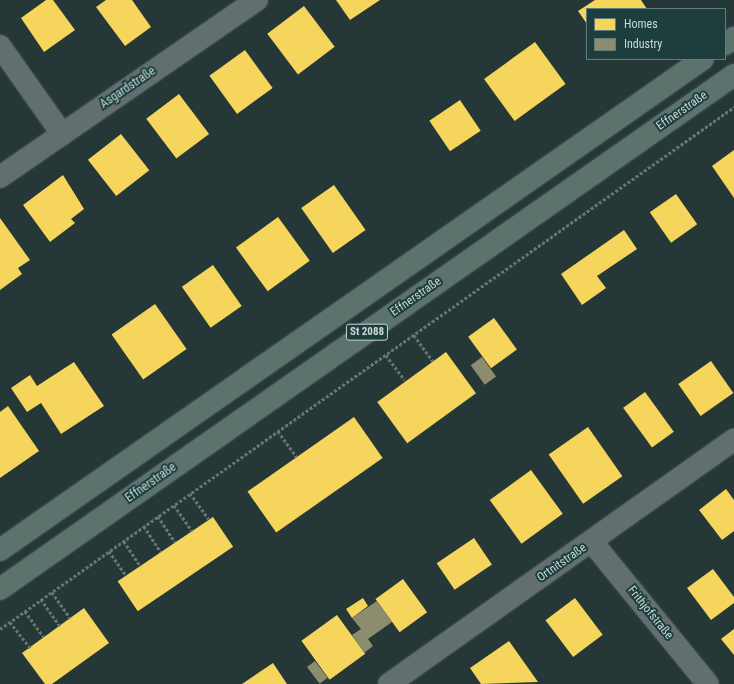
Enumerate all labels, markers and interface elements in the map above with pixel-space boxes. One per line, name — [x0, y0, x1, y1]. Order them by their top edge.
legend — [586, 8, 726, 60]
text: Homes — [624, 17, 658, 31]
text: Industry — [624, 37, 662, 51]
street label: Asgardstraße — [98, 64, 158, 112]
street label: Effnerstraße — [654, 88, 710, 134]
street label: Effnerstraße — [388, 274, 444, 320]
road number: St 2088 — [345, 323, 389, 341]
street label: Effnerstraße — [123, 460, 179, 506]
street label: Ortnitstraße — [535, 541, 589, 585]
street label: Frithjofstraße — [624, 584, 676, 642]

